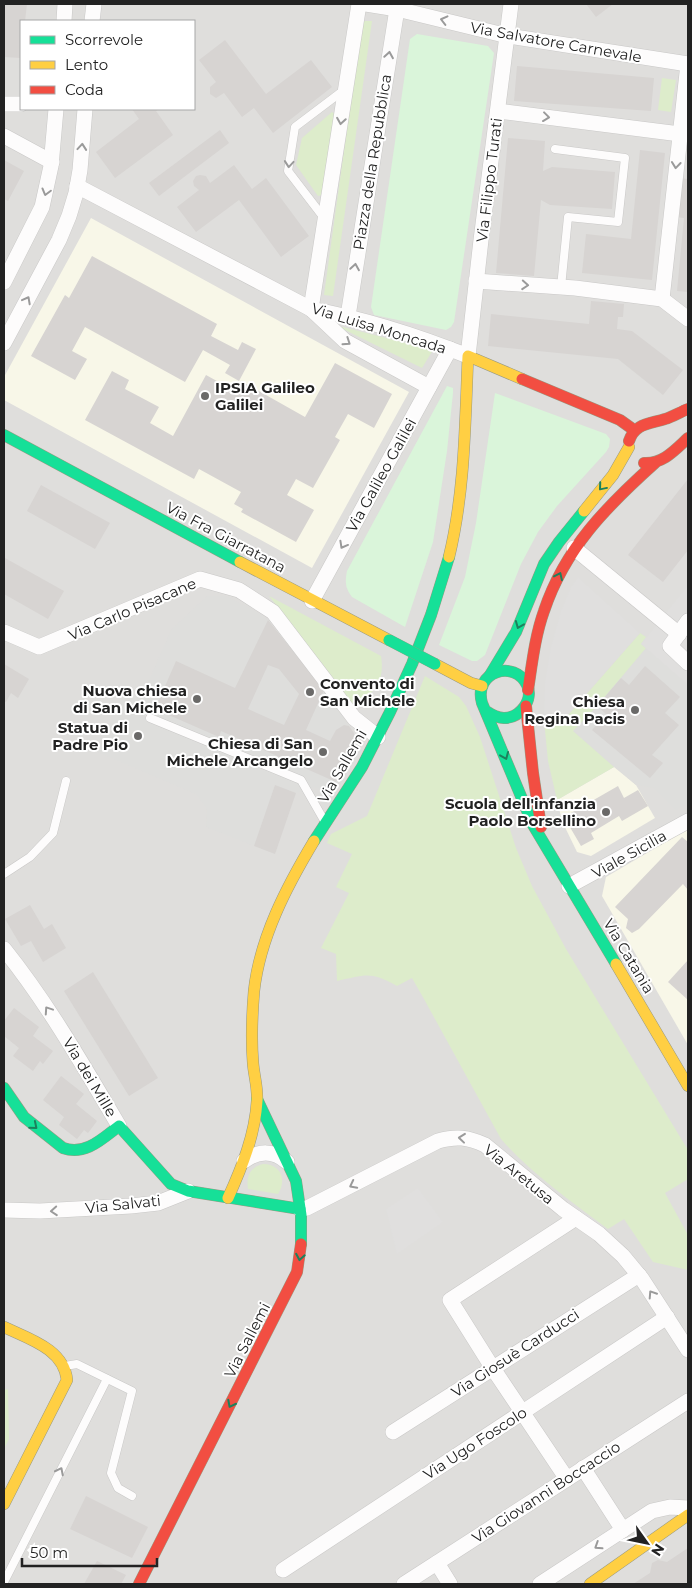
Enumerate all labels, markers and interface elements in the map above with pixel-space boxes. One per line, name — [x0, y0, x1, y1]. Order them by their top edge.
one-way arrow — [440, 16, 448, 26]
street label: Via Salvatore Carnevale — [469, 18, 643, 66]
legend — [20, 20, 195, 110]
text: Scorrevole — [65, 30, 143, 49]
one-way arrow — [384, 51, 394, 60]
text: Lento — [65, 55, 108, 74]
street label: Piazza della Repubblica — [349, 73, 395, 251]
text: Coda — [65, 80, 104, 99]
one-way arrow — [543, 111, 551, 122]
one-way arrow — [336, 117, 346, 125]
street label: Via Filippo Turati — [472, 117, 506, 243]
one-way arrow — [76, 143, 87, 151]
one-way arrow — [284, 160, 295, 168]
one-way arrow — [671, 161, 682, 169]
one-way arrow — [41, 187, 52, 196]
one-way arrow — [350, 263, 360, 272]
one-way arrow — [521, 279, 529, 290]
one-way arrow — [20, 296, 30, 305]
street label: Via Luisa Moncada — [309, 298, 449, 358]
one-way arrow — [342, 336, 351, 345]
place label: IPSIA Galileo Galilei — [215, 378, 315, 414]
marker: IPSIA Galileo Galilei — [199, 390, 211, 402]
street label: Via Galileo Galilei — [342, 415, 420, 535]
one-way arrow — [599, 482, 608, 491]
street label: Via Fra Giarratana — [163, 497, 289, 577]
one-way arrow — [339, 540, 349, 549]
one-way arrow — [553, 572, 563, 581]
street label: Via Carlo Pisacane — [65, 573, 199, 645]
one-way arrow — [514, 620, 525, 629]
place label: Convento di San Michele — [320, 674, 415, 710]
place label: Nuova chiesa di San Michele — [73, 681, 187, 717]
marker: Convento di San Michele — [304, 686, 316, 698]
place label: Chiesa Regina Pacis — [524, 692, 625, 728]
marker: Nuova chiesa di San Michele — [191, 693, 203, 705]
marker: Chiesa Regina Pacis — [629, 704, 641, 716]
place label: Statua di Padre Pio — [52, 718, 128, 754]
street label: Via Sallemi — [313, 726, 371, 806]
marker: Statua di Padre Pio — [132, 730, 144, 742]
place label: Chiesa di San Michele Arcangelo — [167, 734, 313, 770]
marker: Chiesa di San Michele Arcangelo — [317, 746, 329, 758]
one-way arrow — [499, 751, 509, 760]
place label: Scuola dell'infanzia Paolo Borsellino — [445, 794, 596, 830]
marker: Scuola dell'infanzia Paolo Borsellino — [600, 806, 612, 818]
street label: Viale Sicilia — [588, 826, 670, 882]
street label: Via Catania — [599, 915, 659, 997]
one-way arrow — [45, 1006, 54, 1015]
street label: Via dei Mille — [59, 1034, 121, 1120]
one-way arrow — [28, 1120, 37, 1128]
one-way arrow — [458, 1133, 466, 1144]
street label: Via Aretusa — [480, 1140, 558, 1208]
one-way arrow — [349, 1179, 358, 1189]
street label: Via Salvati — [84, 1191, 162, 1217]
one-way arrow — [50, 1205, 58, 1216]
one-way arrow — [296, 1253, 306, 1262]
one-way arrow — [649, 1291, 658, 1300]
street label: Via Sallemi — [220, 1299, 274, 1381]
street label: Via Giosuè Carducci — [448, 1305, 582, 1401]
one-way arrow — [227, 1399, 237, 1408]
street label: Via Ugo Foscolo — [420, 1402, 530, 1484]
street label: Via Giovanni Boccaccio — [468, 1437, 624, 1547]
one-way arrow — [54, 1467, 64, 1476]
north arrow — [622, 1518, 672, 1568]
scale bar — [22, 1536, 158, 1568]
one-way arrow — [594, 1540, 603, 1549]
text: N — [647, 1540, 669, 1560]
text: 50 m — [30, 1543, 68, 1562]

